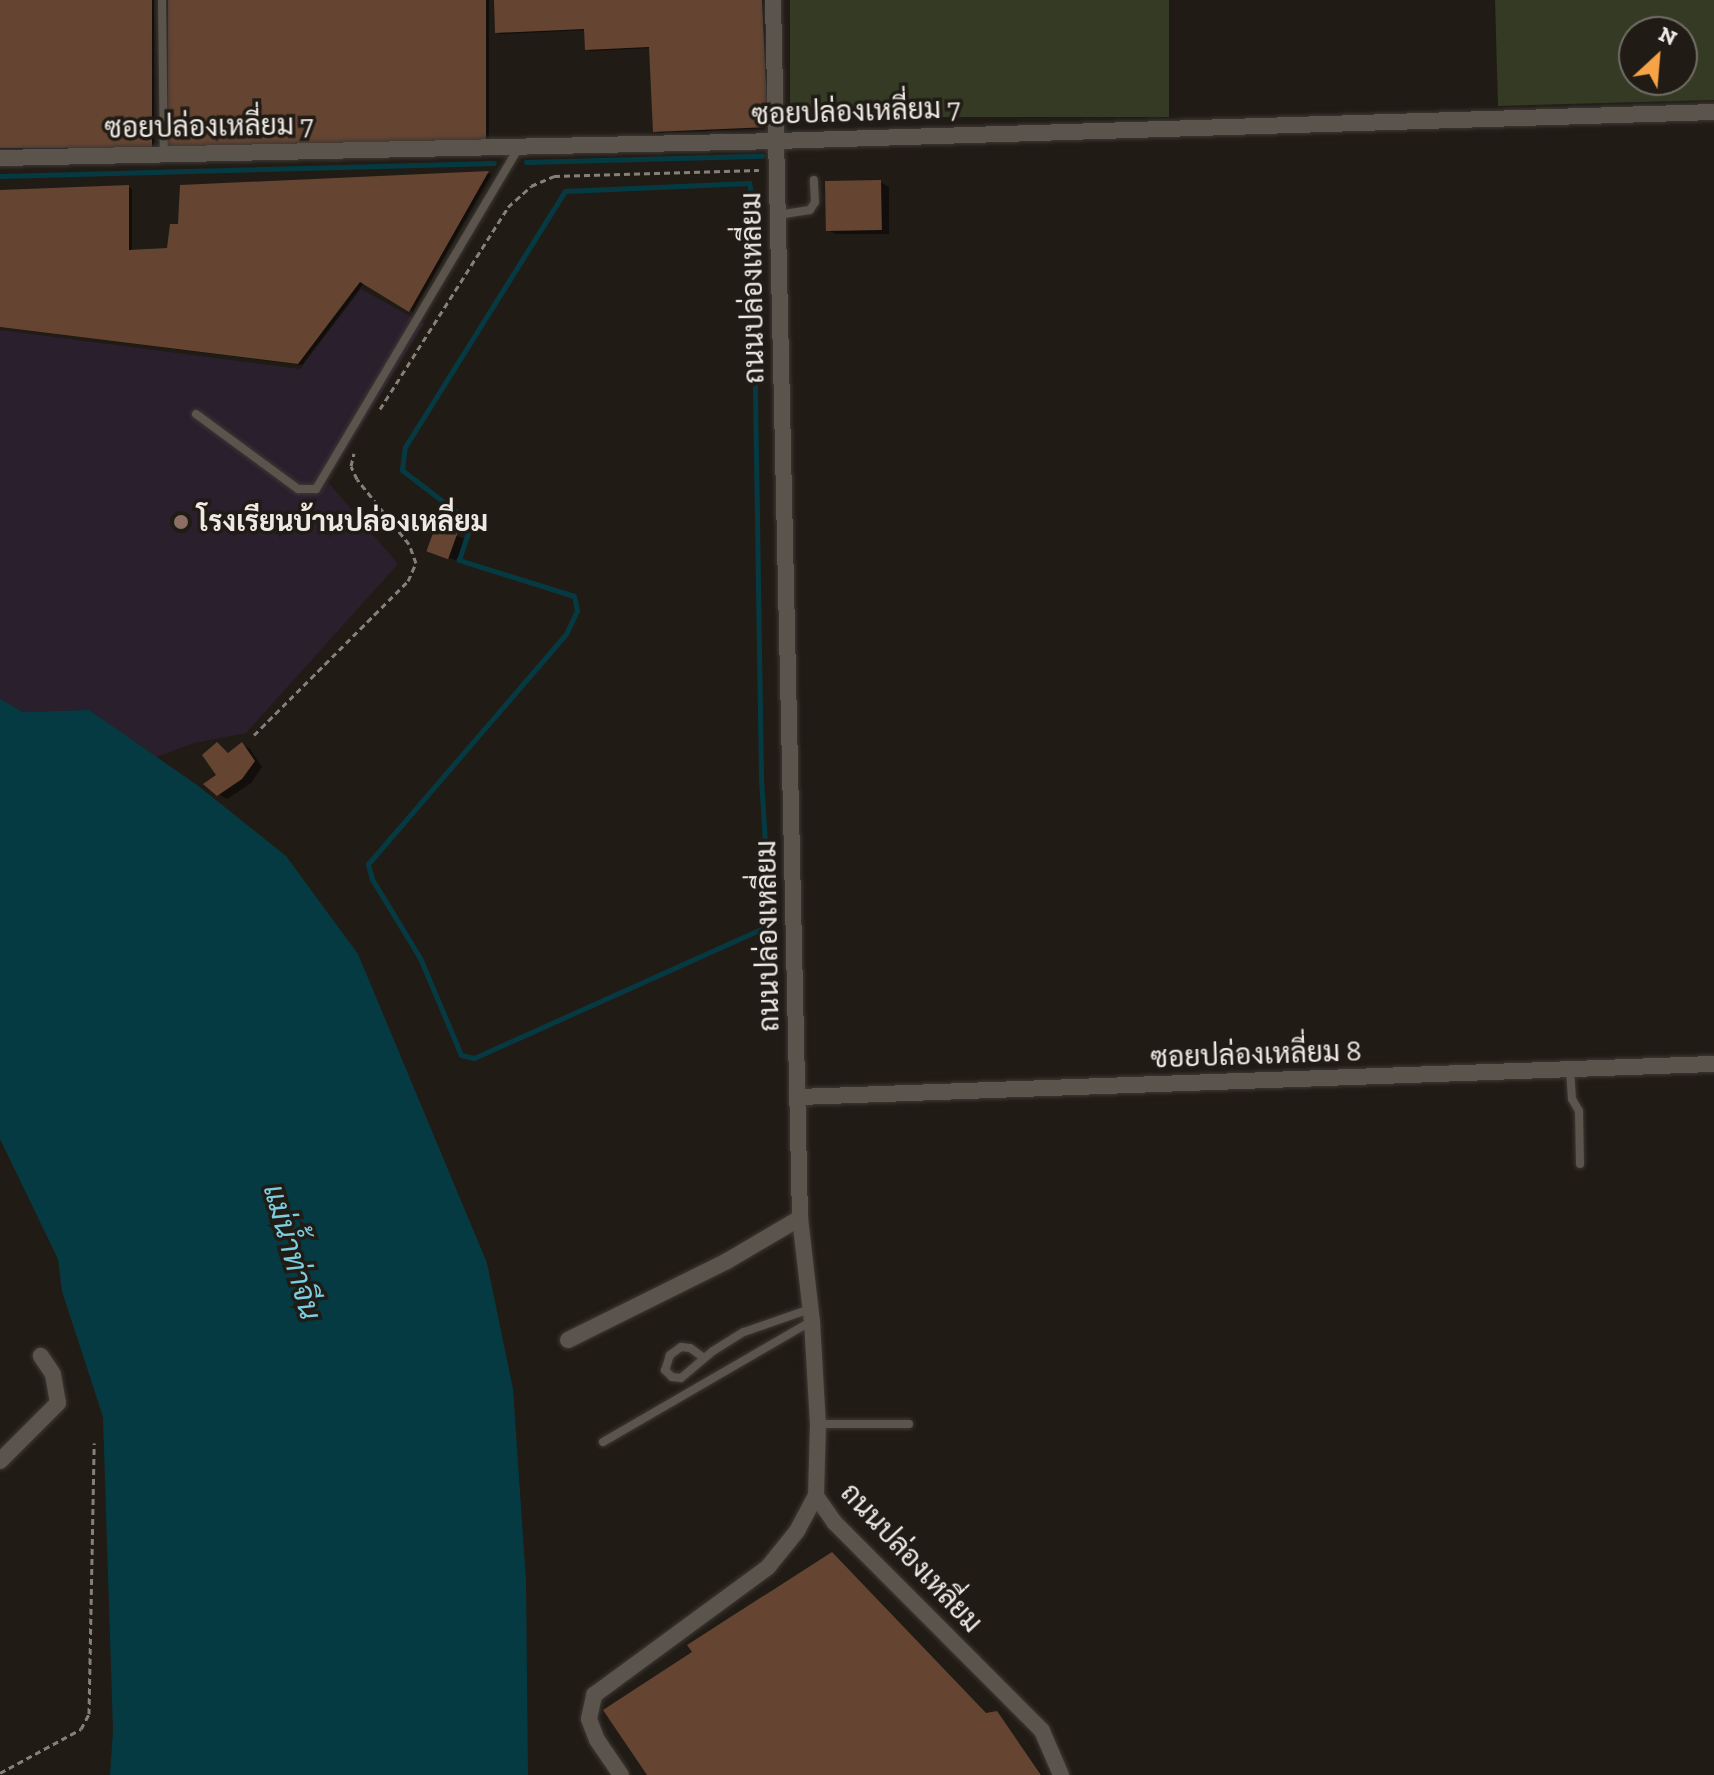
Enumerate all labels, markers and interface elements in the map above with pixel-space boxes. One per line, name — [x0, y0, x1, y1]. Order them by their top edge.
north arrow — [1618, 16, 1698, 96]
text: N — [1654, 20, 1681, 52]
street label: ซอยปล่องเหลี่ยม 7 — [751, 92, 961, 132]
street label: ซอยปล่องเหลี่ยม 7 — [104, 108, 314, 146]
street label: ถนนปล่องเหลี่ยม — [735, 192, 771, 384]
place label: โรงเรียนบ้านปล่องเหลี่ยม — [197, 505, 488, 539]
marker: โรงเรียนบ้านปล่องเหลี่ยม — [172, 513, 190, 531]
street label: ถนนปล่องเหลี่ยม — [750, 840, 786, 1032]
street label: ซอยปล่องเหลี่ยม 8 — [1150, 1035, 1362, 1075]
water label: แม่น้ำท่าจีน — [255, 1180, 329, 1324]
street label: ถนนปล่องเหลี่ยม — [833, 1476, 989, 1640]

